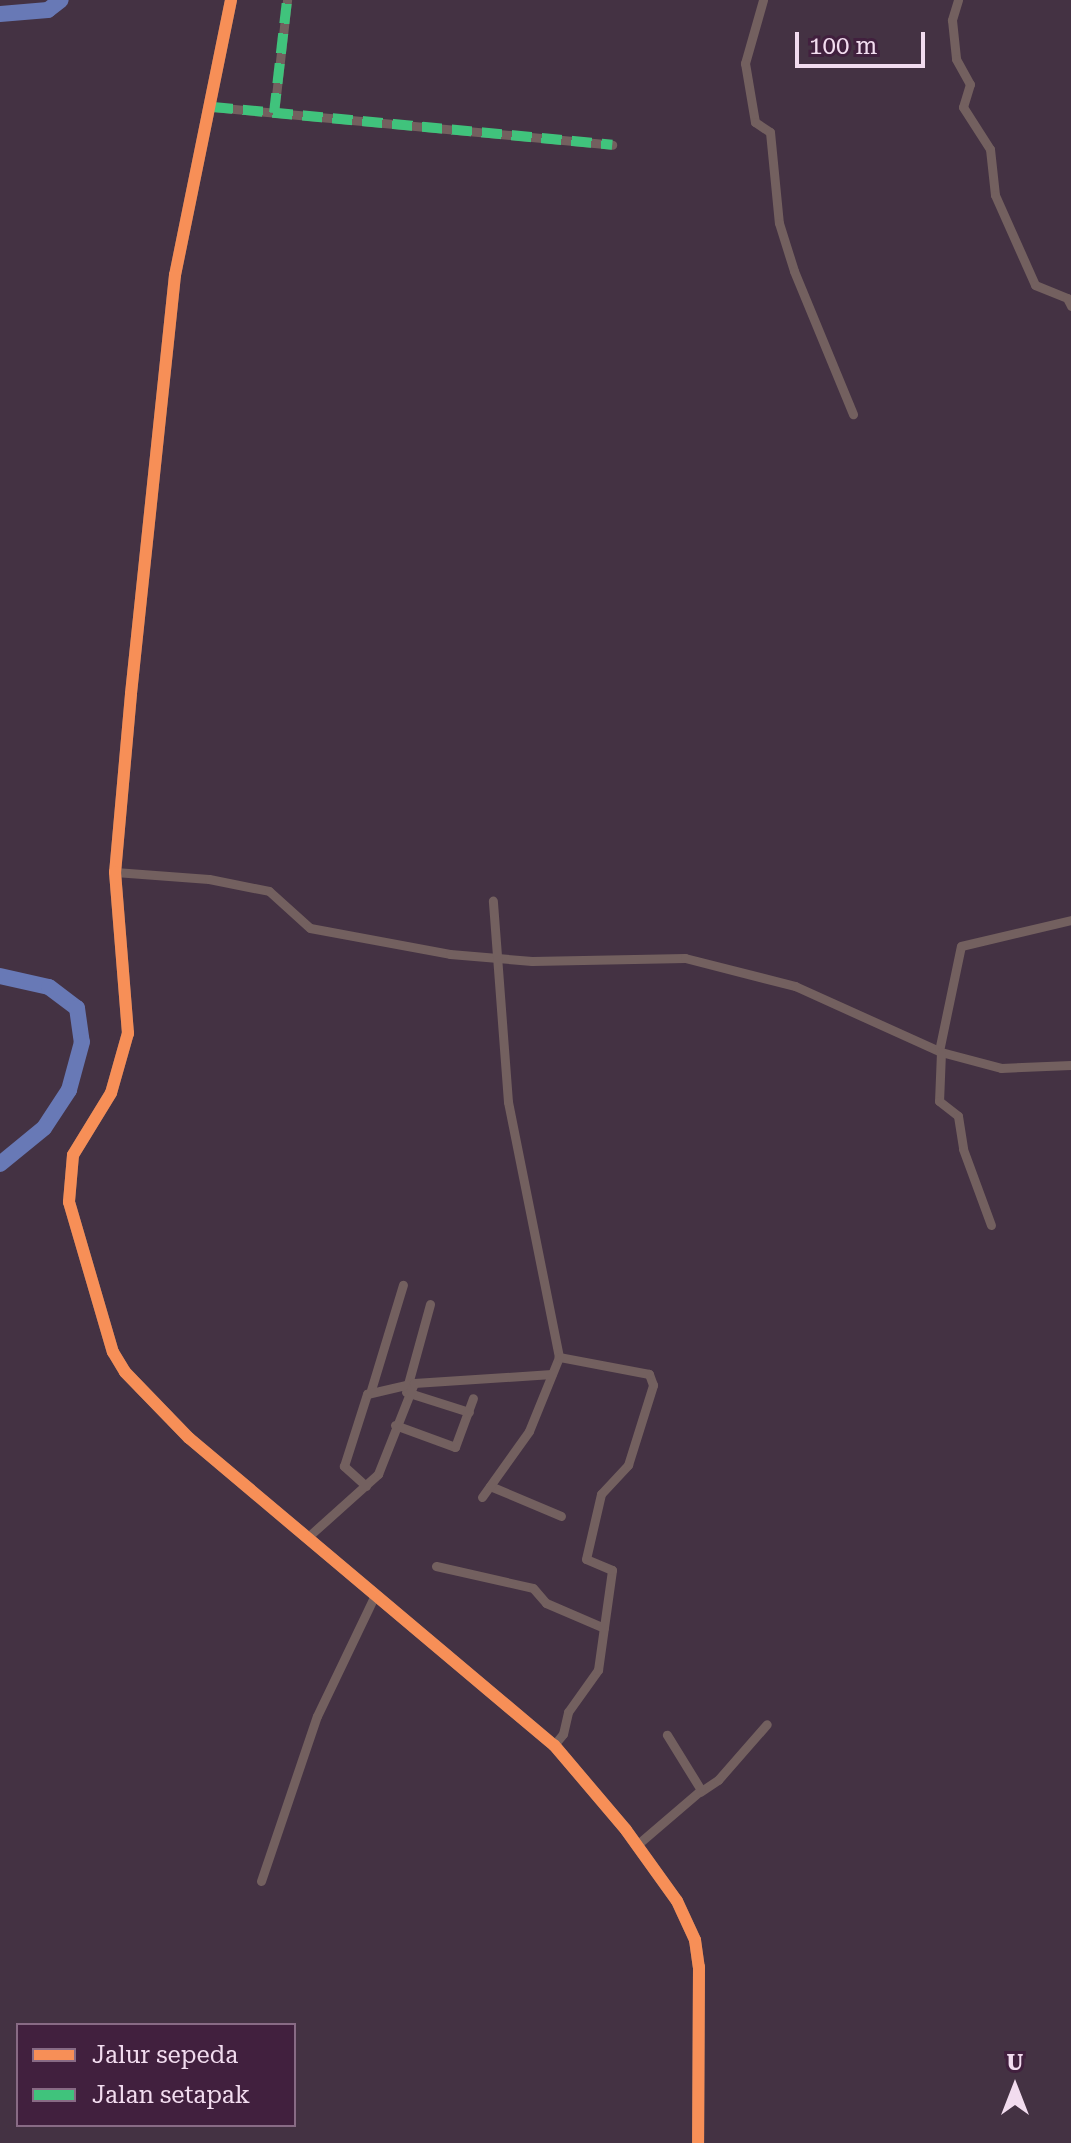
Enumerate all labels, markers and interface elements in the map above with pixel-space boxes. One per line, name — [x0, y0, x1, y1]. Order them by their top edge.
scale bar — [799, 16, 929, 66]
text: 100 m — [809, 32, 877, 60]
legend — [16, 2023, 296, 2127]
text: Jalur sepeda — [92, 2041, 238, 2069]
north arrow — [975, 2047, 1055, 2127]
text: U — [1007, 2050, 1023, 2075]
text: Jalan setapak — [92, 2081, 250, 2109]

